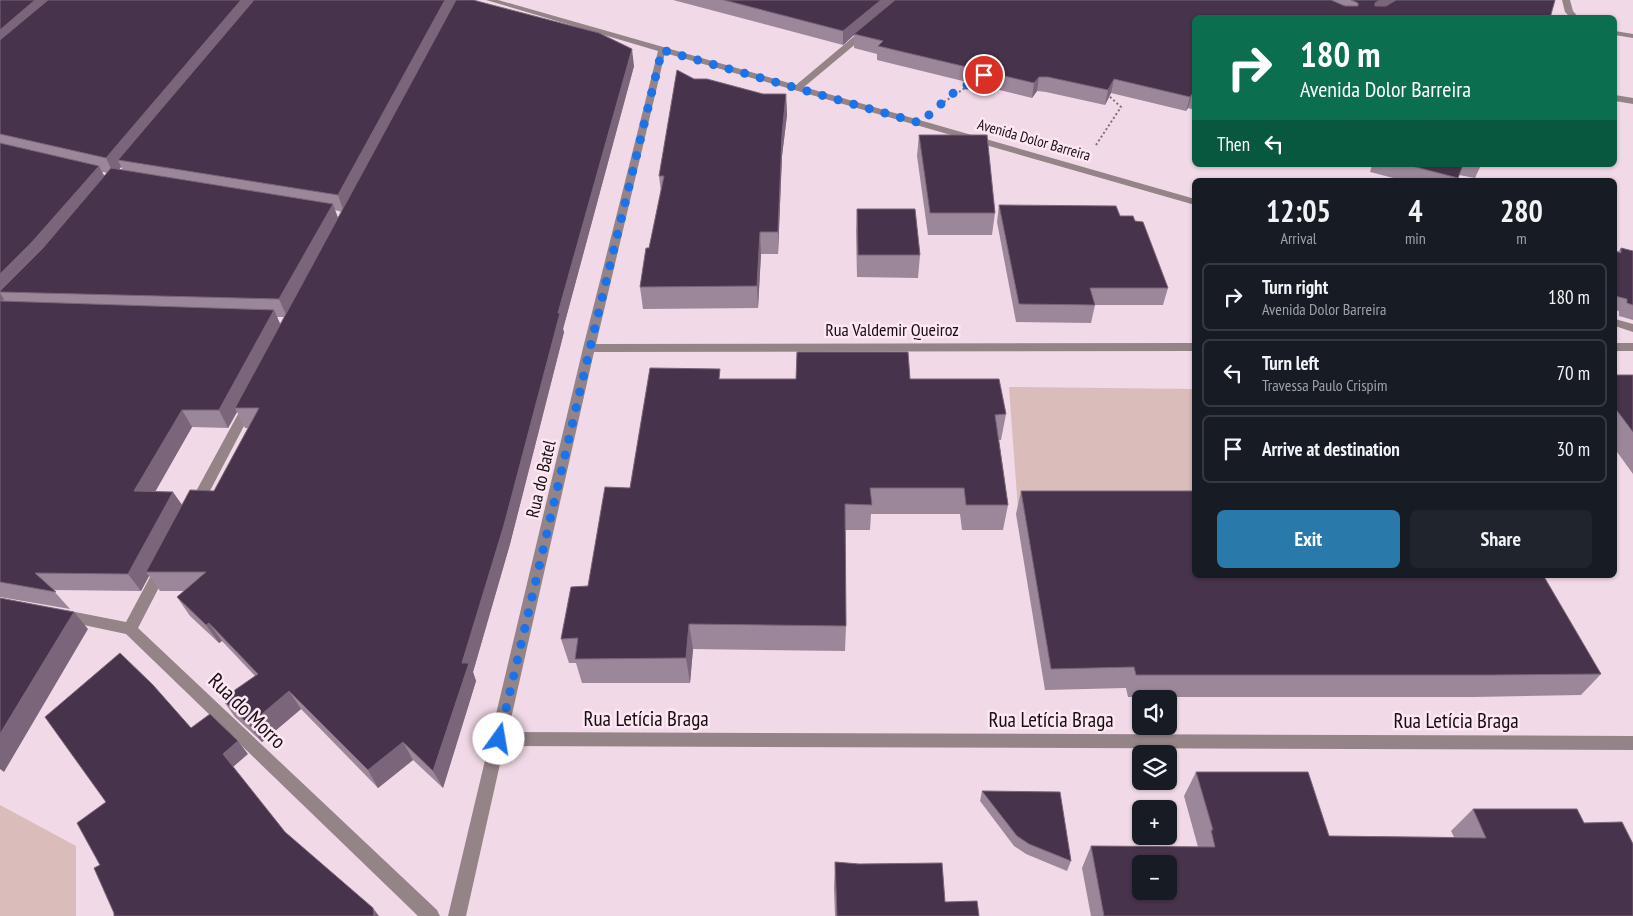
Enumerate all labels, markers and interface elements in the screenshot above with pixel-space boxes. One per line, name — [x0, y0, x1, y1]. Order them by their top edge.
text: 180 m — [1300, 31, 1381, 77]
icon: right — [1217, 35, 1282, 100]
pin — [963, 54, 1005, 96]
icon: arrive — [970, 61, 998, 89]
text: Avenida Dolor Barreira — [1300, 75, 1471, 103]
street label: Avenida Dolor Barreira — [975, 114, 1093, 165]
icon: left — [1260, 130, 1288, 158]
text: Then — [1217, 132, 1250, 156]
text: 12:05 — [1266, 191, 1331, 230]
text: 4 — [1408, 191, 1423, 230]
text: 280 — [1500, 191, 1543, 230]
text: Arrival — [1280, 228, 1317, 248]
text: min — [1405, 228, 1426, 248]
text: m — [1516, 228, 1527, 248]
text: Turn right — [1262, 275, 1328, 299]
icon: right — [1219, 283, 1247, 311]
text: 180 m — [1548, 285, 1590, 309]
text: Avenida Dolor Barreira — [1262, 299, 1386, 319]
street label: Rua Valdemir Queiroz — [825, 318, 959, 341]
text: Turn left — [1262, 351, 1319, 375]
icon: left — [1219, 359, 1247, 387]
text: 70 m — [1557, 361, 1590, 385]
text: Travessa Paulo Crispim — [1262, 375, 1387, 395]
icon: arrive — [1219, 435, 1247, 463]
street label: Rua do Batel — [520, 437, 561, 520]
text: Arrive at destination — [1262, 437, 1400, 461]
text: 30 m — [1557, 437, 1590, 461]
button: Exit — [1217, 510, 1400, 568]
button: Share — [1410, 510, 1592, 568]
street label: Rua do Morro — [203, 667, 292, 754]
map controls — [1132, 690, 1177, 900]
button: sound — [1132, 690, 1177, 735]
street label: Rua Letícia Braga — [583, 705, 709, 732]
street label: Rua Letícia Braga — [988, 706, 1114, 733]
street label: Rua Letícia Braga — [1393, 707, 1519, 734]
position arrow — [472, 712, 524, 764]
button: layers — [1132, 745, 1177, 790]
button: + — [1132, 800, 1177, 845]
button: − — [1132, 855, 1177, 900]

